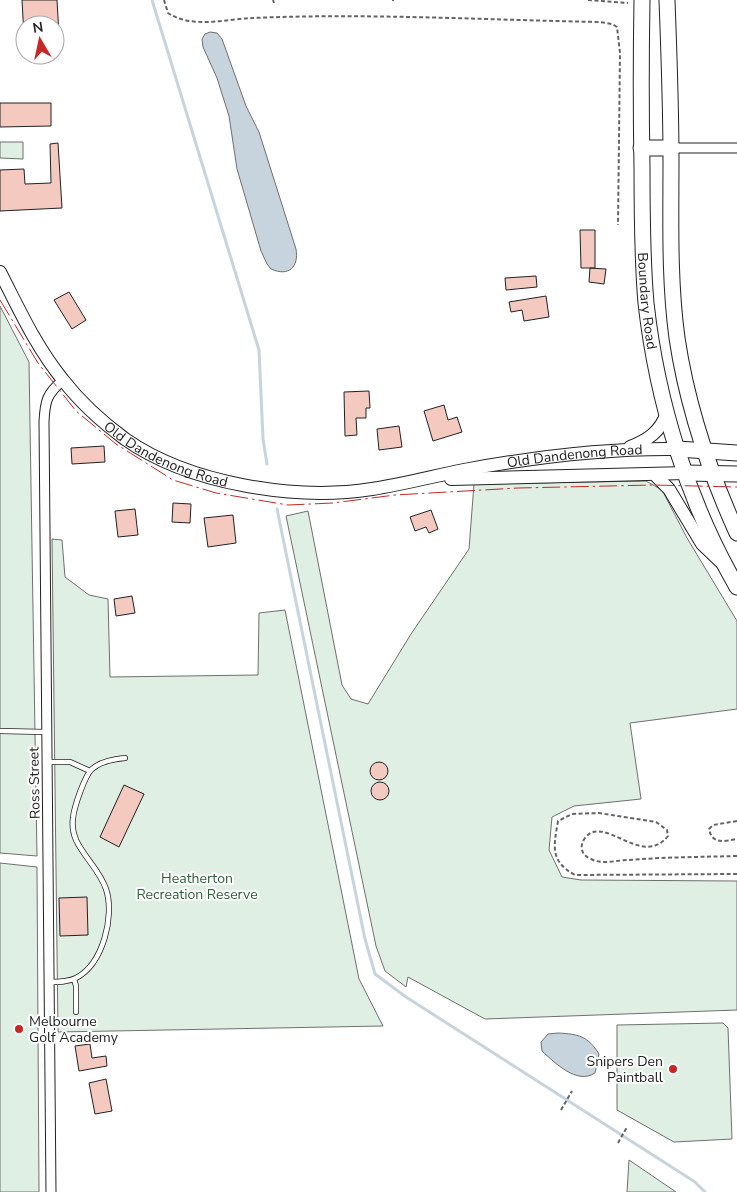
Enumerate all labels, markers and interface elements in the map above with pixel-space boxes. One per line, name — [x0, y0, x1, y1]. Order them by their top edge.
north arrow — [15, 15, 65, 65]
text: N — [31, 17, 45, 38]
street label: Boundary Road — [633, 252, 661, 351]
street label: Old Dandenong Road — [100, 417, 230, 492]
street label: Old Dandenong Road — [506, 440, 643, 472]
street label: Ross Street — [24, 747, 45, 819]
park label: Heatherton Recreation Reserve — [136, 869, 258, 904]
place label: Melbourne Golf Academy — [29, 1012, 119, 1047]
marker: Melbourne Golf Academy — [13, 1023, 25, 1035]
place label: Snipers Den Paintball — [587, 1052, 664, 1087]
marker: Snipers Den Paintball — [667, 1063, 679, 1075]

